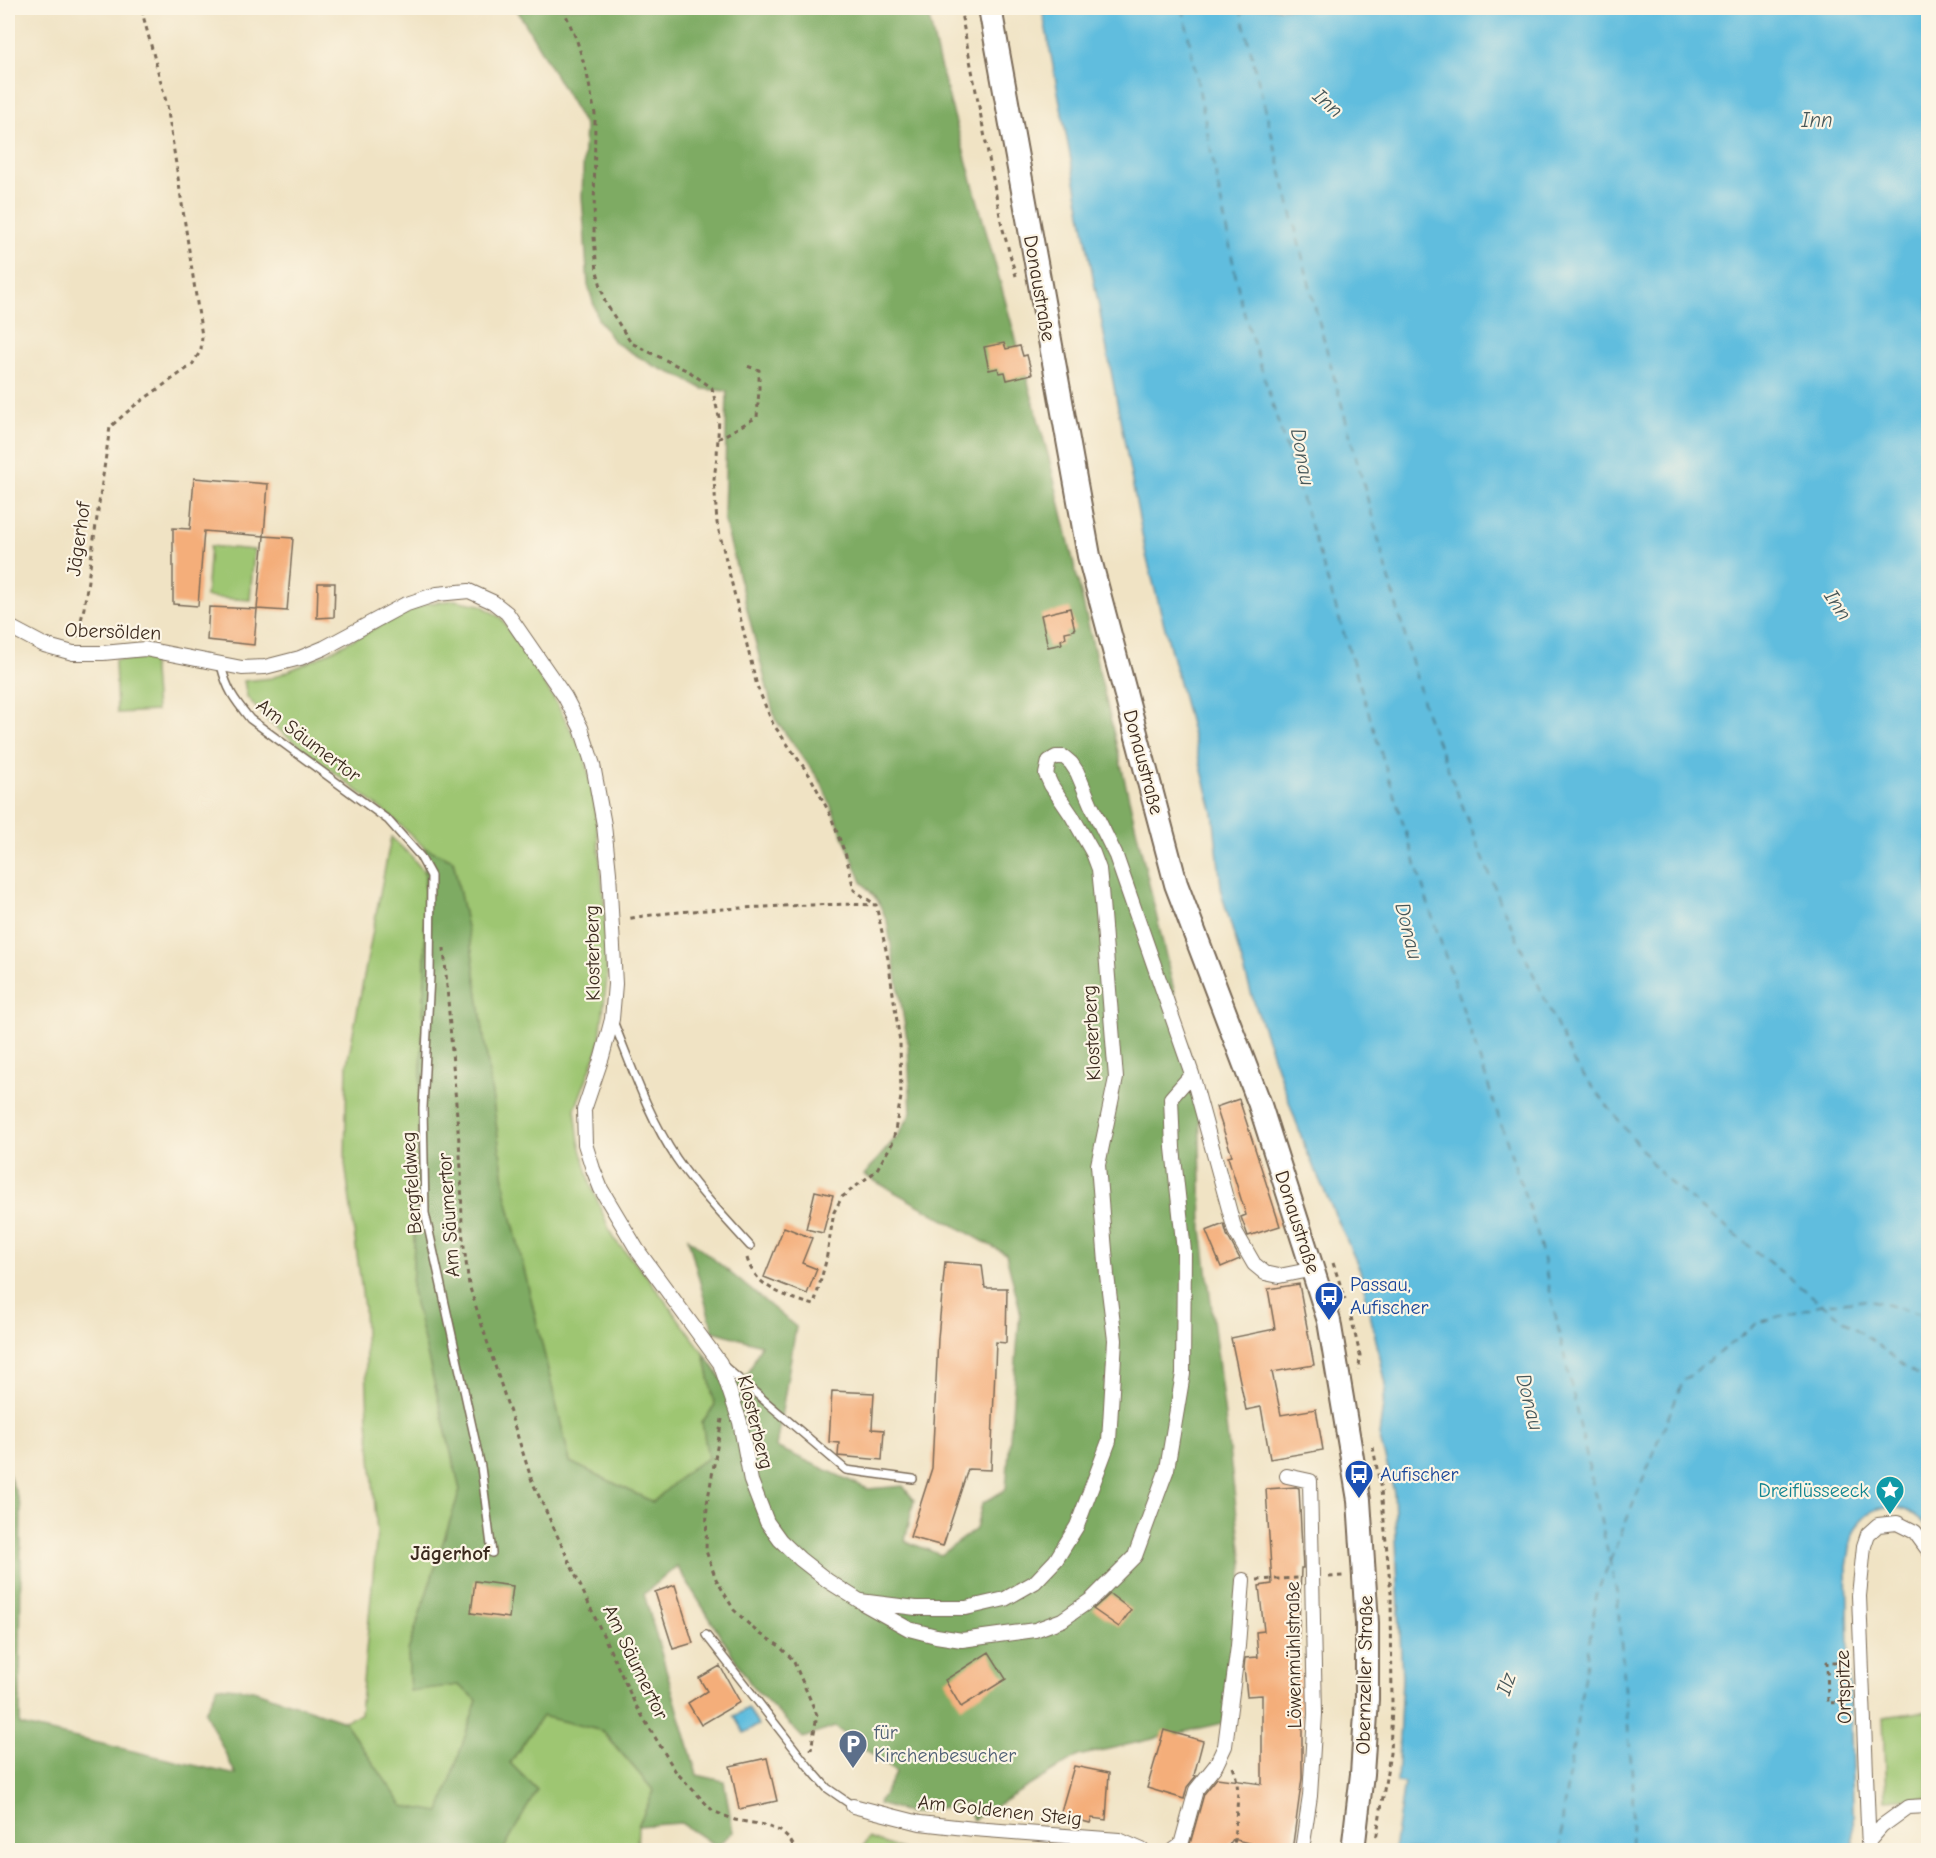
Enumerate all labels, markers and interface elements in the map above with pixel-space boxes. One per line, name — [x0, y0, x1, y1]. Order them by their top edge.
water label: Inn — [1307, 83, 1348, 122]
water label: Inn — [1800, 108, 1833, 132]
street label: Donaustraße — [1019, 233, 1060, 343]
water label: Donau — [1286, 426, 1320, 488]
street label: Jägerhof — [62, 499, 95, 578]
water label: Inn — [1819, 584, 1857, 625]
street label: Obersölden — [64, 618, 162, 645]
street label: Am Säumertor — [252, 694, 365, 787]
street label: Donaustraße — [1119, 707, 1169, 817]
water label: Donau — [1390, 900, 1428, 962]
street label: Klosterberg — [580, 905, 605, 1001]
street label: Klosterberg — [1078, 984, 1105, 1082]
street label: Bergfeldweg — [396, 1131, 427, 1235]
street label: Am Säumertor — [433, 1152, 464, 1278]
street label: Donaustraße — [1270, 1168, 1325, 1277]
place label: Passau, Aufischer — [1350, 1273, 1429, 1319]
bus stop icon: Passau, Aufischer — [1313, 1280, 1345, 1322]
water label: Donau — [1511, 1371, 1549, 1433]
street label: Klosterberg — [733, 1373, 778, 1472]
bus stop icon: Aufischer — [1343, 1458, 1375, 1500]
place label: Aufischer — [1380, 1463, 1459, 1486]
place icon: Dreiflüsseeck — [1874, 1474, 1906, 1516]
place label: Dreiflüsseeck — [1758, 1479, 1869, 1502]
district label: Jägerhof — [410, 1541, 491, 1565]
street label: Löwenmühlstraße — [1281, 1581, 1306, 1729]
street label: Obernzeller Straße — [1352, 1595, 1377, 1755]
street label: Am Säumertor — [598, 1601, 673, 1723]
street label: Ortspitze — [1831, 1650, 1856, 1724]
water label: Ilz — [1491, 1669, 1521, 1699]
place label: für Kirchenbesucher — [873, 1721, 1016, 1767]
parking icon: für Kirchenbesucher — [837, 1728, 869, 1770]
street label: Am Goldenen Steig — [917, 1790, 1083, 1831]

